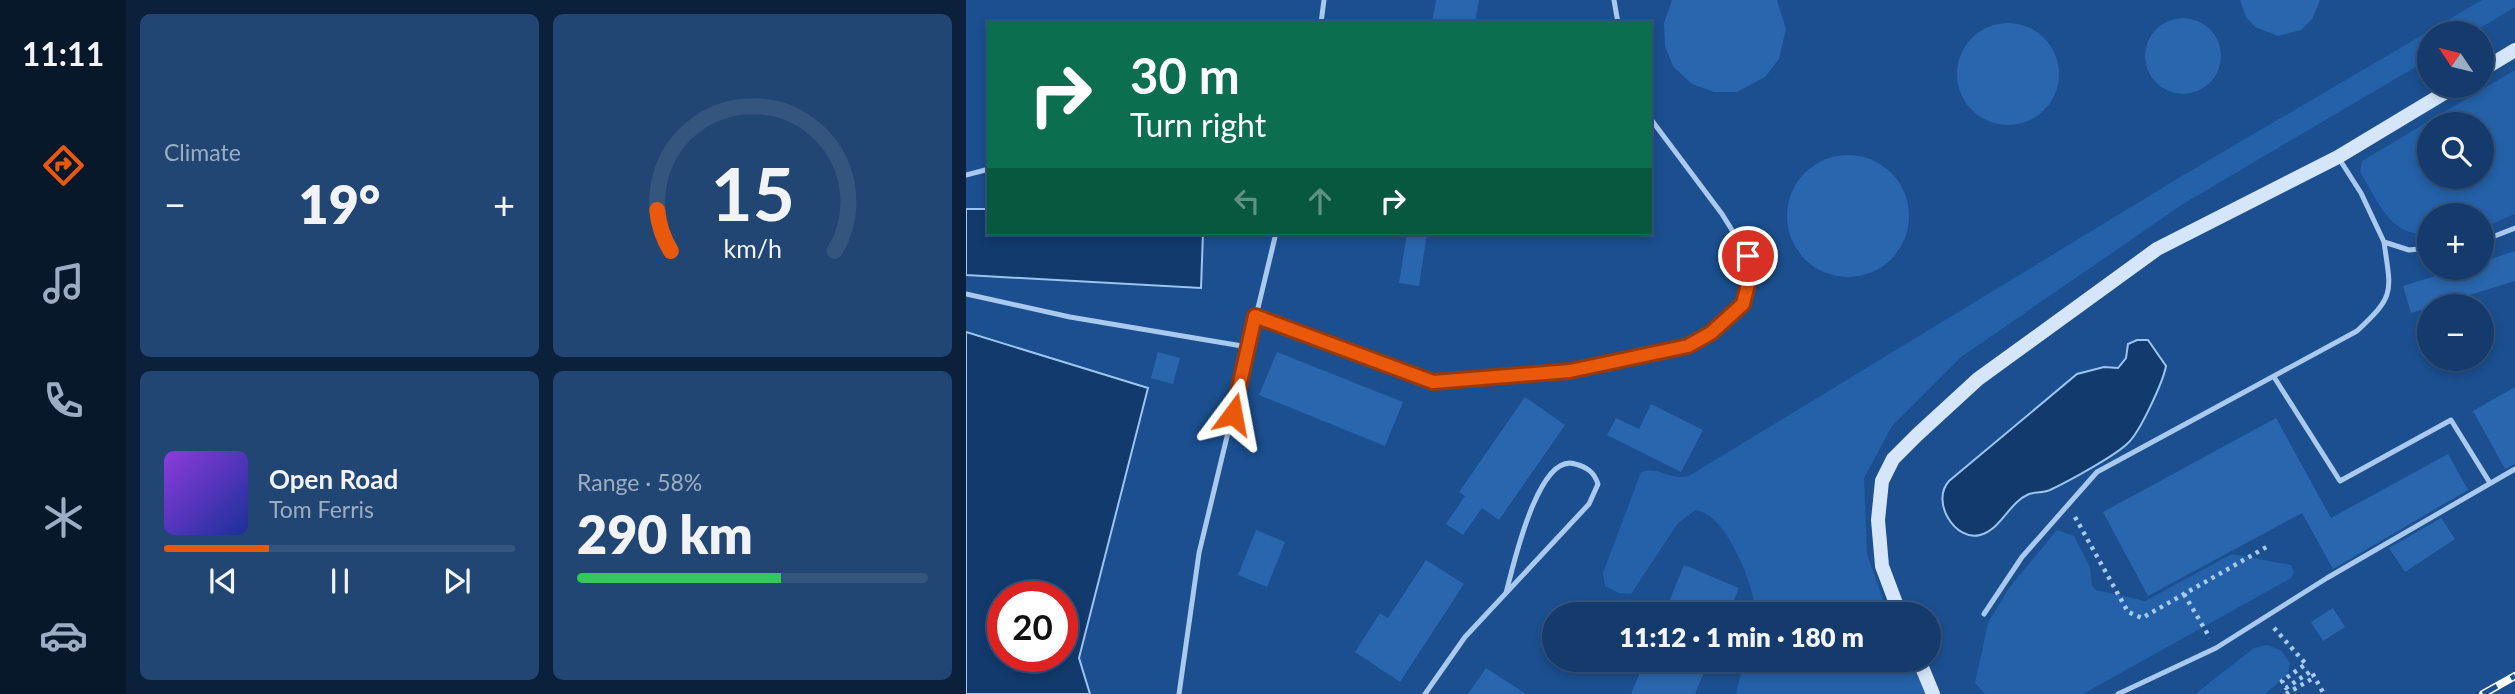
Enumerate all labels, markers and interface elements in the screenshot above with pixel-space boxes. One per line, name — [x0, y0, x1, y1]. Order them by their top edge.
north arrow — [2417, 21, 2494, 98]
map controls — [2417, 21, 2494, 371]
text: 11:11 — [22, 34, 104, 73]
text: 30 m — [1130, 46, 1240, 104]
icon: right — [1015, 49, 1106, 140]
text: Turn right — [1130, 105, 1266, 144]
button: search — [2417, 112, 2494, 189]
text: Climate — [164, 138, 241, 166]
icon: directions — [39, 141, 88, 190]
text: 15 — [710, 150, 795, 238]
text: 19° — [299, 173, 380, 235]
text: − — [164, 181, 186, 227]
text: + — [493, 181, 515, 227]
icon: left — [1228, 182, 1266, 220]
icon: ahead — [1301, 182, 1339, 220]
icon: right — [1374, 182, 1412, 220]
button: + — [2417, 203, 2494, 280]
pin — [1718, 226, 1778, 286]
text: km/h — [723, 233, 782, 263]
icon: arrive — [1729, 237, 1767, 275]
icon: music — [39, 259, 88, 308]
button: − — [2417, 294, 2494, 371]
icon: phone — [39, 376, 88, 425]
position arrow — [1196, 377, 1270, 451]
text: Open Road — [269, 463, 398, 495]
text: Range · 58% — [577, 468, 702, 496]
icon: climate — [39, 493, 88, 542]
text: Tom Ferris — [269, 495, 374, 523]
text: 290 km — [577, 503, 753, 565]
icon: previous — [204, 562, 242, 600]
icon: pause — [321, 562, 359, 600]
icon: next — [438, 562, 476, 600]
speed limit sign: 20 — [987, 581, 1078, 672]
icon: car — [39, 611, 88, 660]
text: 11:12 · 1 min · 180 m — [1619, 621, 1864, 653]

